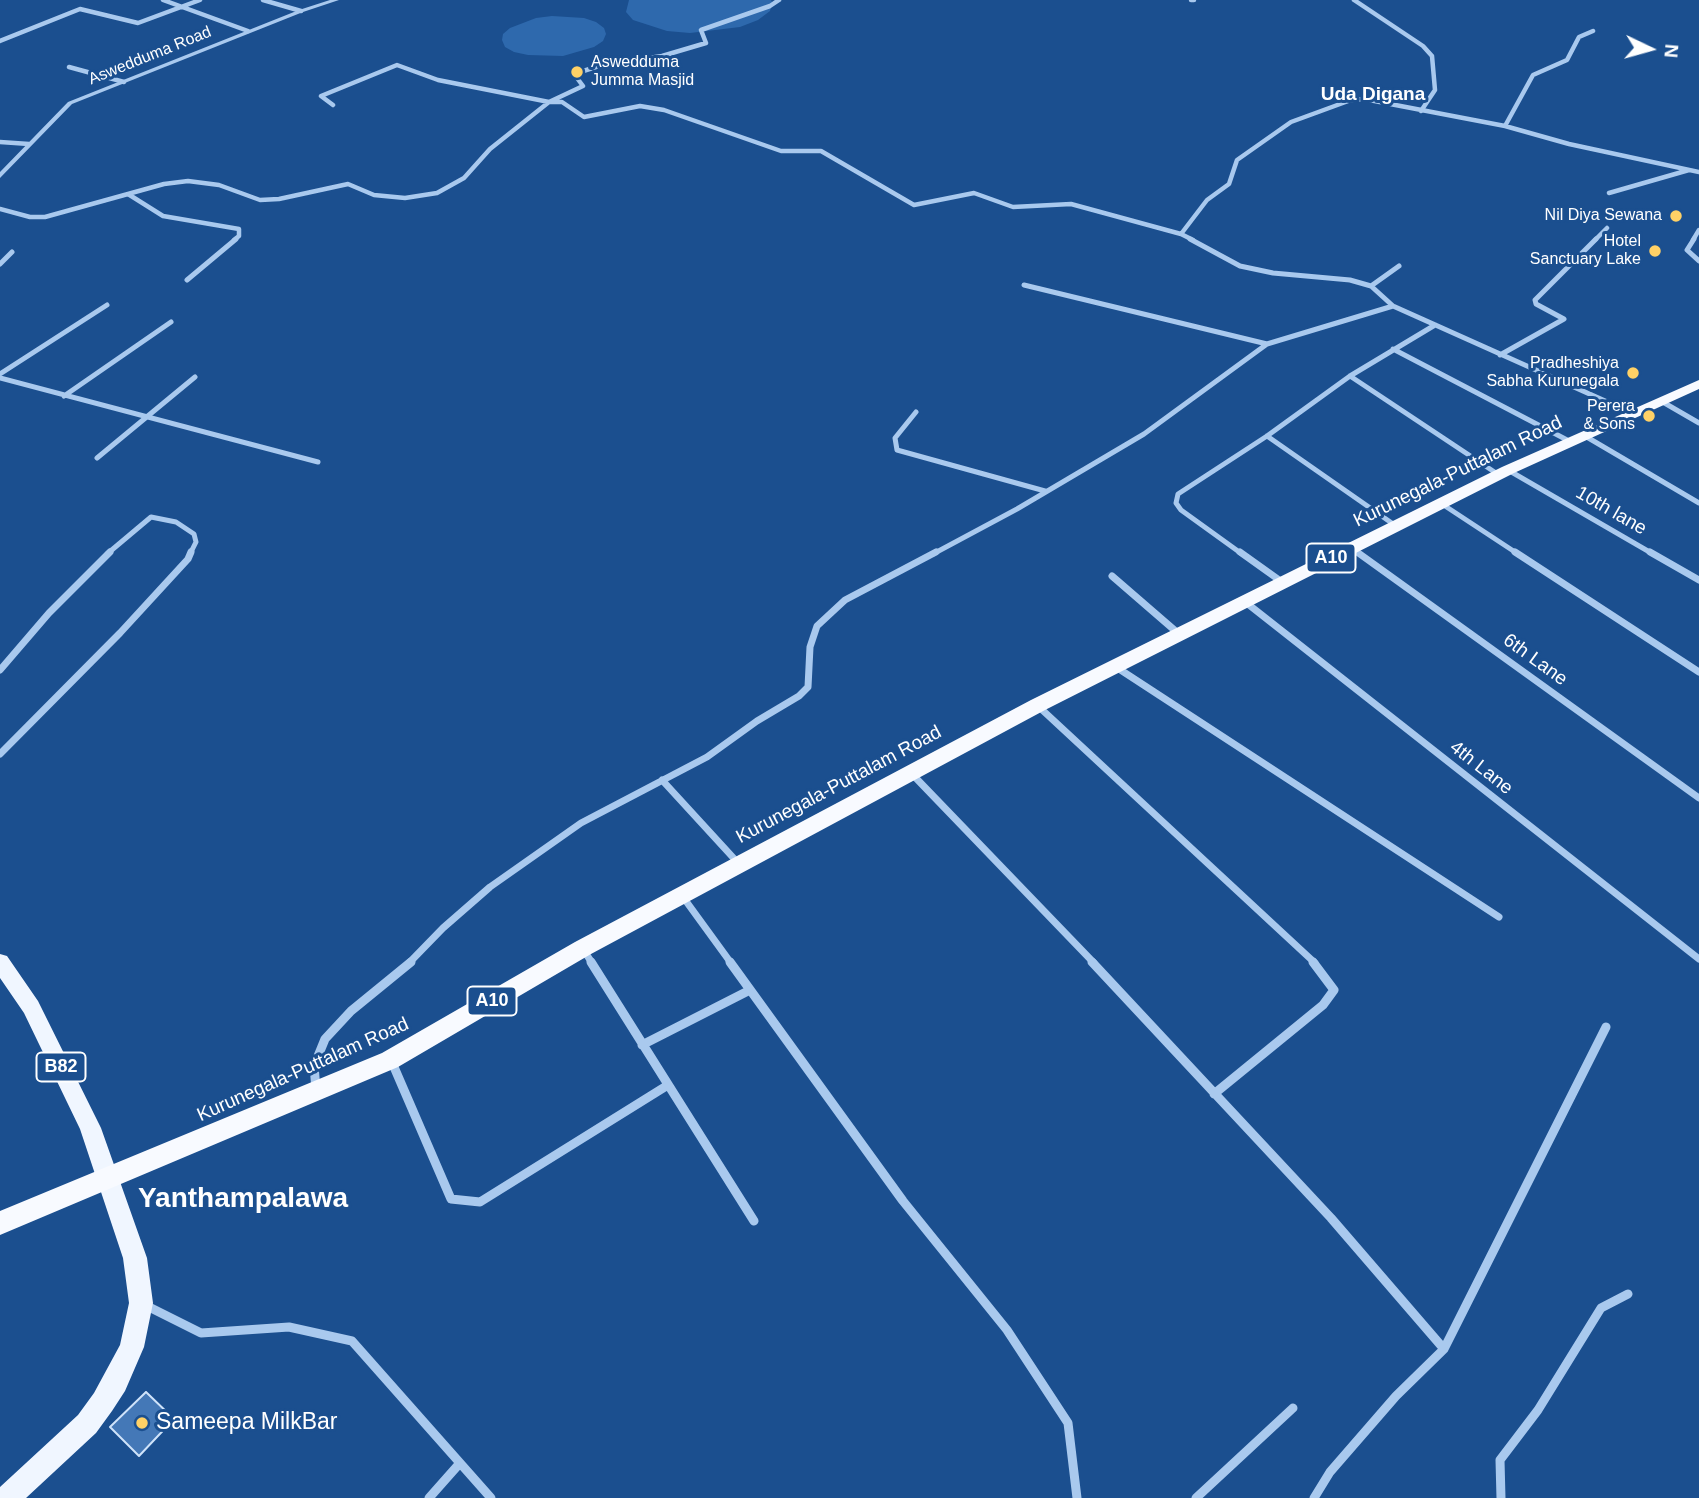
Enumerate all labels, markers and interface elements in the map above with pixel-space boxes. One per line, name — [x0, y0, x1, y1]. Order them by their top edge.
north arrow — [1615, 14, 1685, 84]
street label: Aswedduma Road — [86, 23, 214, 89]
text: N — [1660, 43, 1682, 59]
place label: Aswedduma Jumma Masjid — [591, 53, 694, 91]
marker: Aswedduma Jumma Masjid — [569, 64, 585, 80]
district label: Uda Digana — [1321, 84, 1425, 106]
place label: Nil Diya Sewana — [1545, 206, 1662, 226]
marker: Nil Diya Sewana — [1668, 208, 1684, 224]
place label: Hotel Sanctuary Lake — [1530, 232, 1641, 270]
marker: Hotel Sanctuary Lake — [1647, 243, 1663, 259]
place label: Pradheshiya Sabha Kurunegala — [1486, 354, 1619, 392]
marker: Pradheshiya Sabha Kurunegala — [1625, 365, 1641, 381]
place label: Perera & Sons — [1583, 397, 1635, 435]
marker: Perera & Sons — [1641, 408, 1657, 424]
street label: Kurunegala-Puttalam Road — [1350, 412, 1566, 532]
street label: 10th lane — [1571, 482, 1651, 540]
road number: A10 — [1306, 544, 1356, 572]
street label: 6th Lane — [1498, 629, 1572, 691]
street label: Kurunegala-Puttalam Road — [732, 721, 946, 849]
street label: 4th Lane — [1445, 736, 1517, 800]
road number: A10 — [468, 986, 516, 1016]
street label: Kurunegala-Puttalam Road — [194, 1013, 412, 1127]
road number: B82 — [36, 1052, 86, 1082]
district label: Yanthampalawa — [138, 1182, 348, 1216]
place label: Sameepa MilkBar — [156, 1409, 338, 1437]
marker: Sameepa MilkBar — [134, 1415, 150, 1431]

